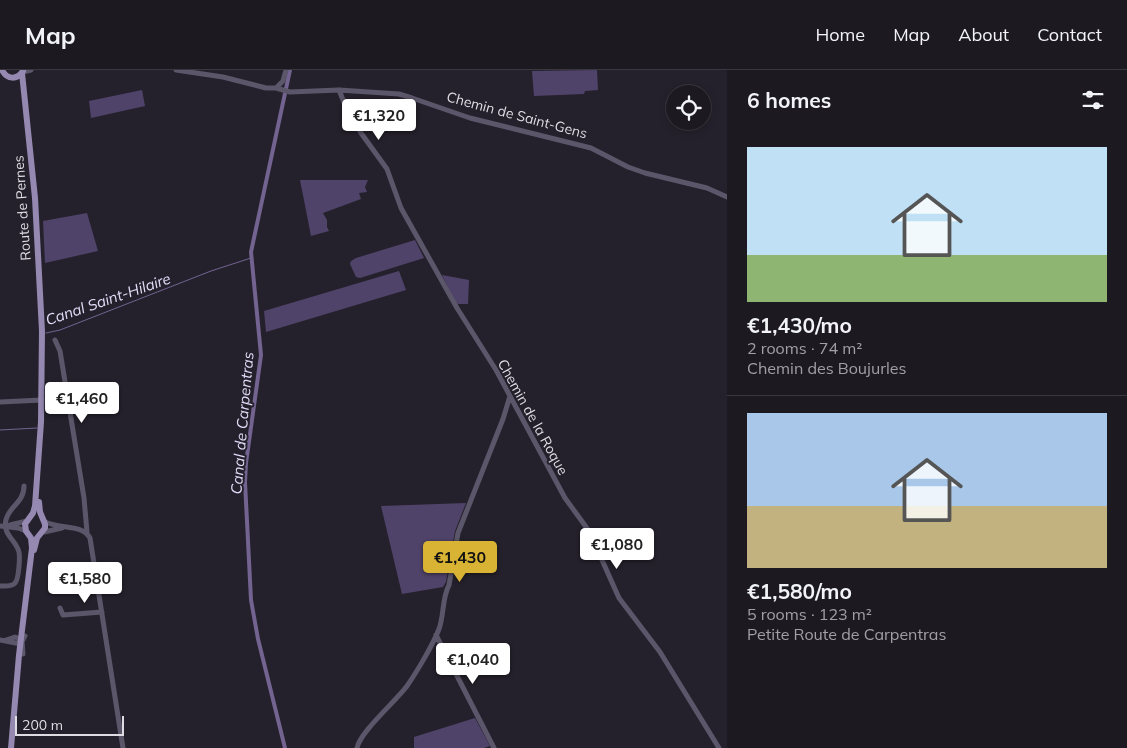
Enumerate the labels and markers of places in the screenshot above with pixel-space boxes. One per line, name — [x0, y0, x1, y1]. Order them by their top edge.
pin: €1,320 — [338, 98, 420, 141]
pin: €1,460 — [41, 382, 123, 424]
pin: €1,080 — [576, 528, 658, 570]
pin: €1,430 — [419, 540, 501, 583]
pin: €1,580 — [44, 562, 126, 604]
pin: €1,040 — [432, 642, 514, 685]

